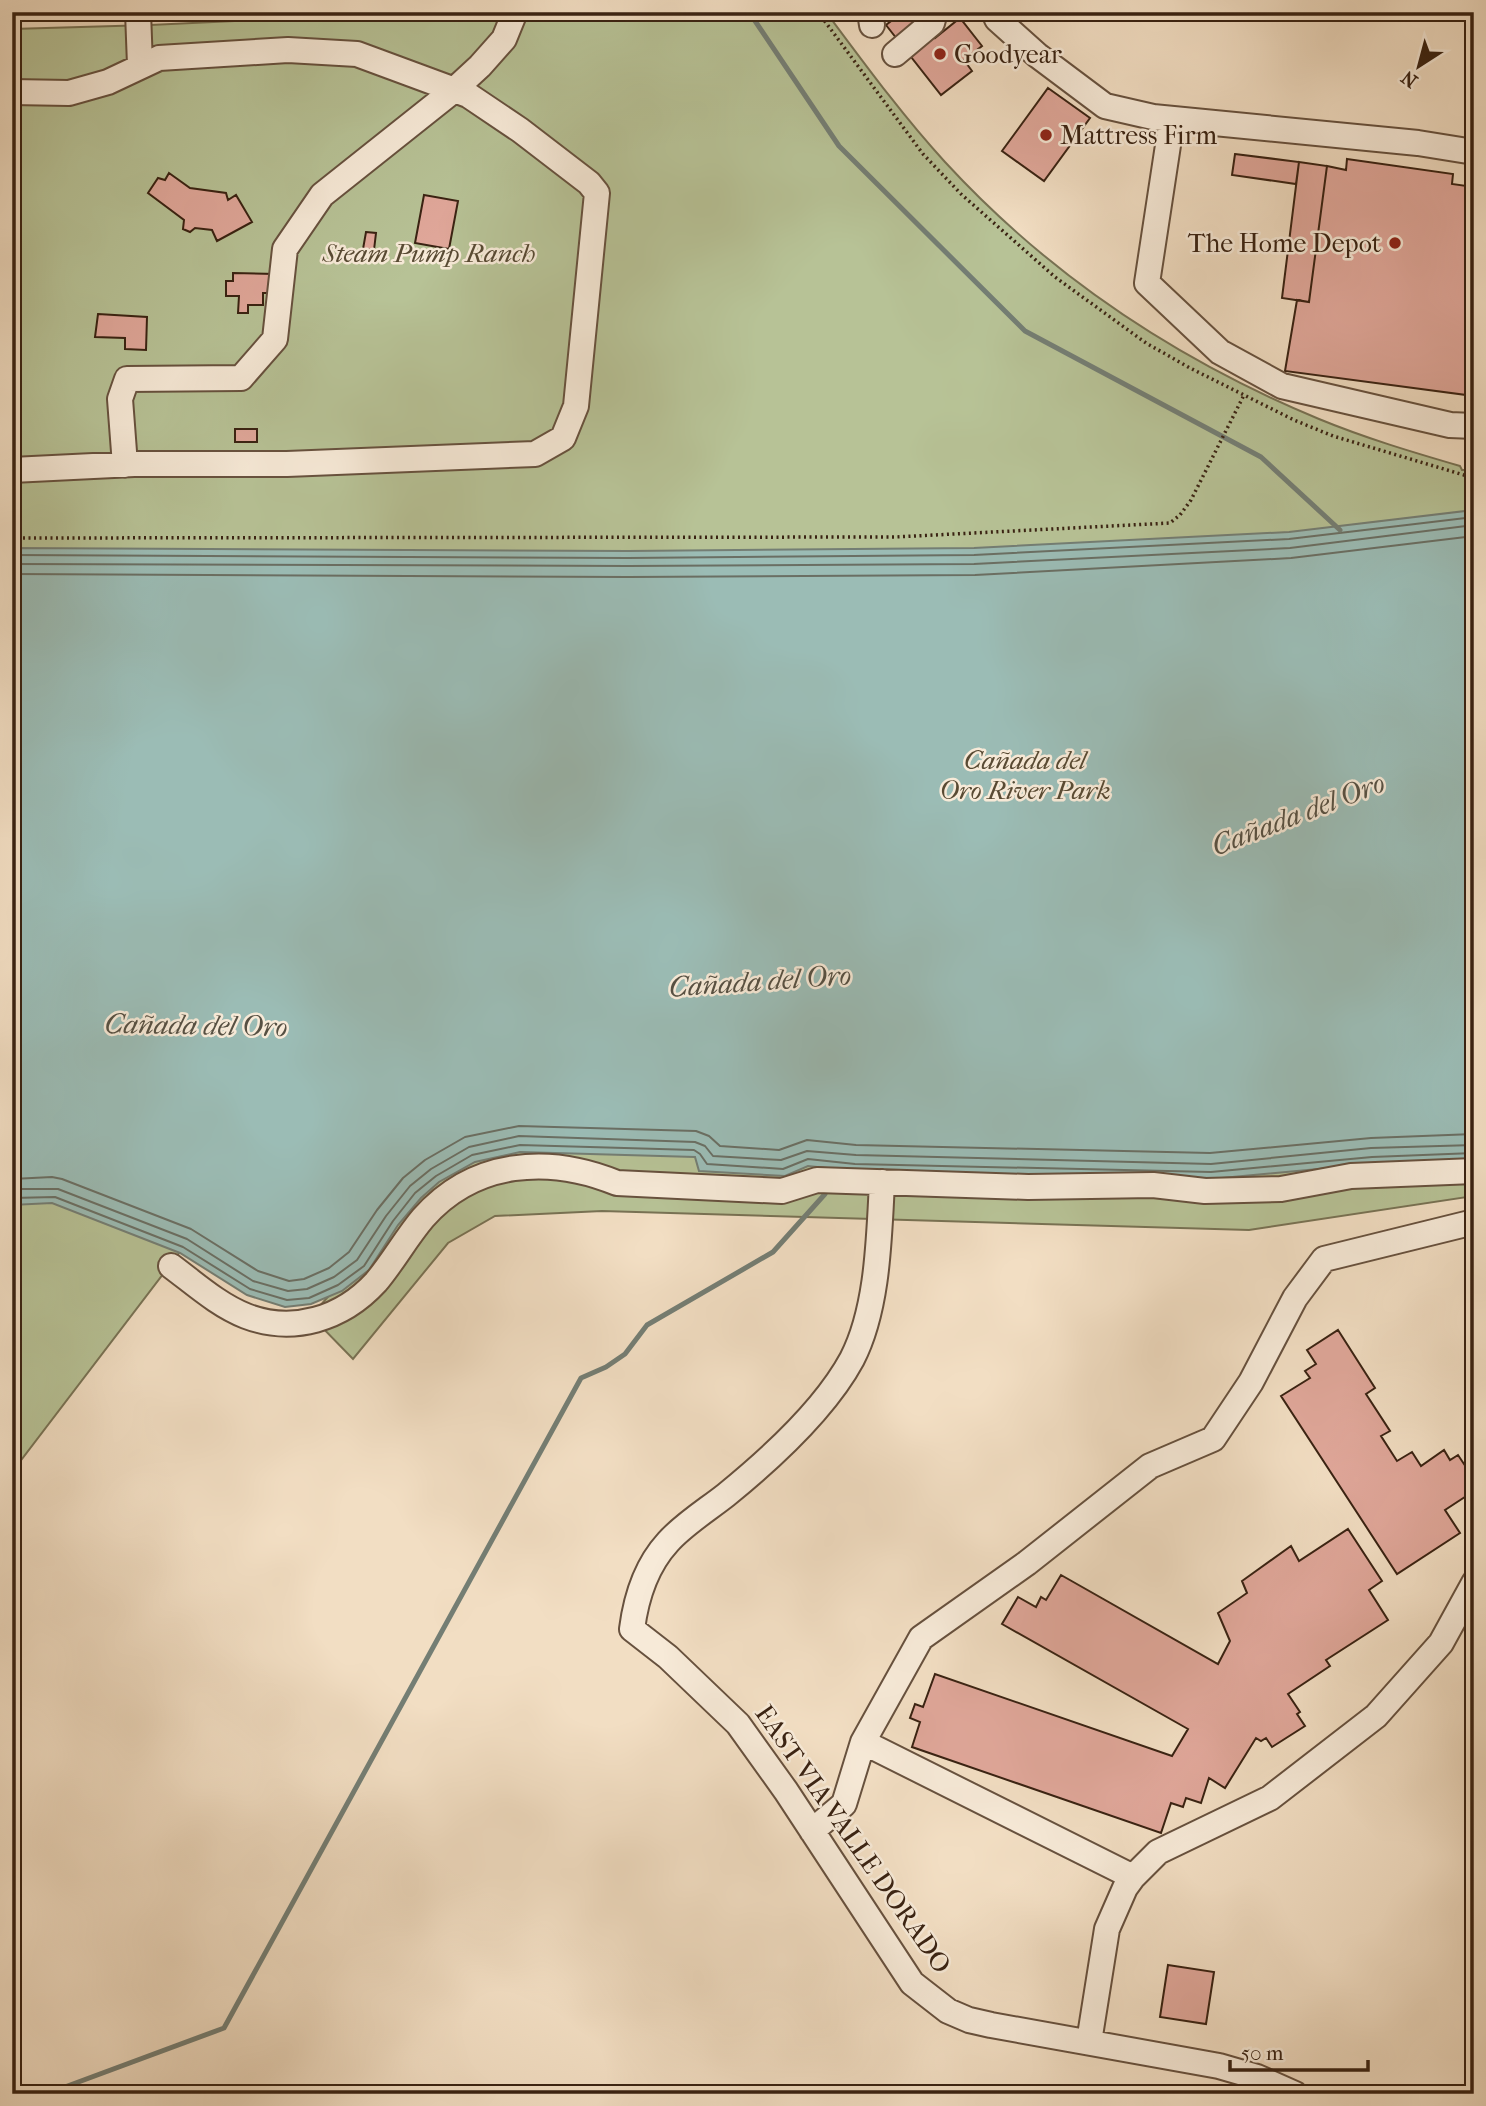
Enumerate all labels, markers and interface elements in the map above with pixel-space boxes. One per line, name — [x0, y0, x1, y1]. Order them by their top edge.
north arrow — [1384, 32, 1454, 102]
place label: Goodyear — [954, 39, 1062, 70]
marker: Goodyear — [932, 46, 948, 62]
text: N — [1397, 65, 1422, 92]
place label: Mattress Firm — [1060, 120, 1218, 151]
marker: Mattress Firm — [1038, 127, 1054, 143]
place label: The Home Depot — [1188, 228, 1382, 259]
marker: The Home Depot — [1387, 235, 1403, 251]
park label: Steam Pump Ranch — [322, 238, 535, 269]
park label: Cañada del Oro River Park — [939, 745, 1111, 806]
water label: Cañada del Oro — [1207, 766, 1389, 862]
water label: Cañada del Oro — [668, 958, 852, 1004]
water label: Cañada del Oro — [104, 1007, 288, 1043]
street label: EAST VIA VALLE DORADO — [748, 1699, 958, 1979]
scale bar — [1230, 2029, 1369, 2073]
text: 50 m — [1241, 2041, 1284, 2065]

